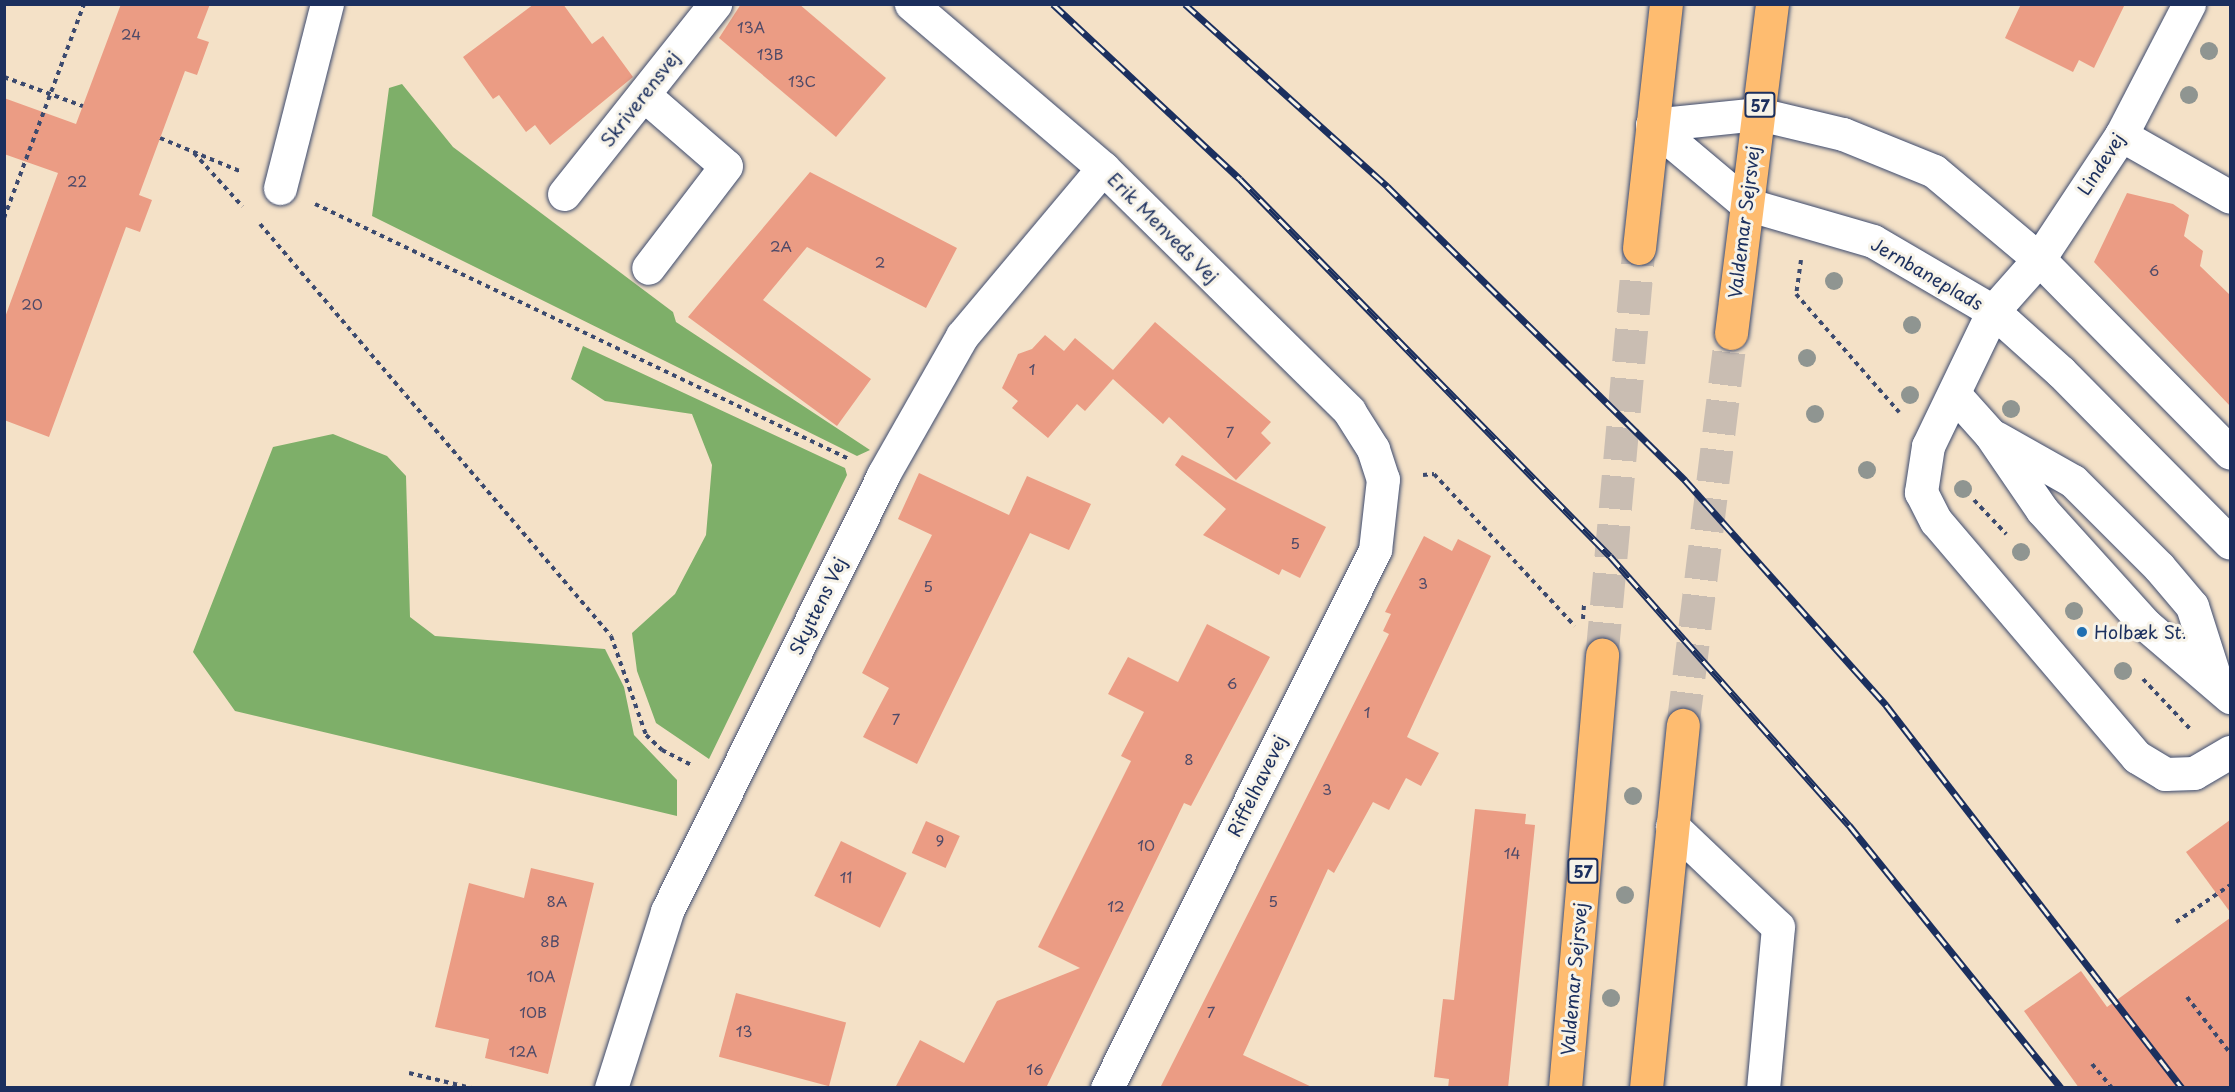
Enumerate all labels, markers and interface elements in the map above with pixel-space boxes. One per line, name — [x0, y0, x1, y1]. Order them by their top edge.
house number: 13A — [737, 18, 765, 36]
house number: 24 — [121, 25, 141, 43]
house number: 13B — [757, 45, 783, 63]
street label: Skriverensvej — [596, 47, 684, 151]
house number: 13C — [788, 72, 816, 90]
road number: 57 — [1744, 92, 1776, 118]
street label: Lindevej — [2073, 129, 2129, 199]
street label: Valdemar Sejrsvej — [1724, 145, 1764, 299]
street label: Erik Menveds Vej — [1103, 168, 1223, 288]
house number: 22 — [67, 172, 87, 190]
street label: Jernbaneplads — [1867, 233, 1987, 315]
house number: 2A — [770, 237, 792, 255]
house number: 2 — [875, 253, 885, 271]
house number: 6 — [2149, 261, 2159, 279]
house number: 20 — [21, 295, 43, 313]
house number: 1 — [1029, 360, 1035, 378]
house number: 7 — [1226, 423, 1234, 441]
house number: 5 — [1290, 534, 1300, 552]
street label: Skyttens Vej — [785, 554, 851, 658]
house number: 3 — [1418, 574, 1428, 592]
house number: 5 — [923, 577, 933, 595]
place label: Holbæk St. — [2094, 621, 2188, 643]
marker: Holbæk St. — [2075, 625, 2089, 639]
house number: 6 — [1227, 674, 1237, 692]
house number: 1 — [1364, 703, 1370, 721]
house number: 7 — [892, 710, 900, 728]
street label: Riffelhavevej — [1223, 732, 1291, 840]
house number: 8 — [1184, 750, 1194, 768]
house number: 3 — [1322, 780, 1332, 798]
house number: 9 — [936, 831, 944, 849]
house number: 10 — [1137, 836, 1155, 854]
house number: 14 — [1504, 844, 1520, 862]
road number: 57 — [1566, 858, 1600, 884]
house number: 11 — [840, 868, 852, 886]
house number: 8A — [547, 892, 567, 910]
house number: 5 — [1268, 892, 1278, 910]
house number: 12 — [1107, 897, 1125, 915]
street label: Valdemar Sejrsvej — [1557, 902, 1591, 1056]
house number: 8B — [540, 932, 560, 950]
house number: 10A — [526, 967, 556, 985]
house number: 10B — [519, 1003, 547, 1021]
house number: 7 — [1207, 1003, 1215, 1021]
house number: 13 — [736, 1022, 752, 1040]
house number: 12A — [509, 1042, 537, 1060]
house number: 16 — [1026, 1060, 1044, 1078]

